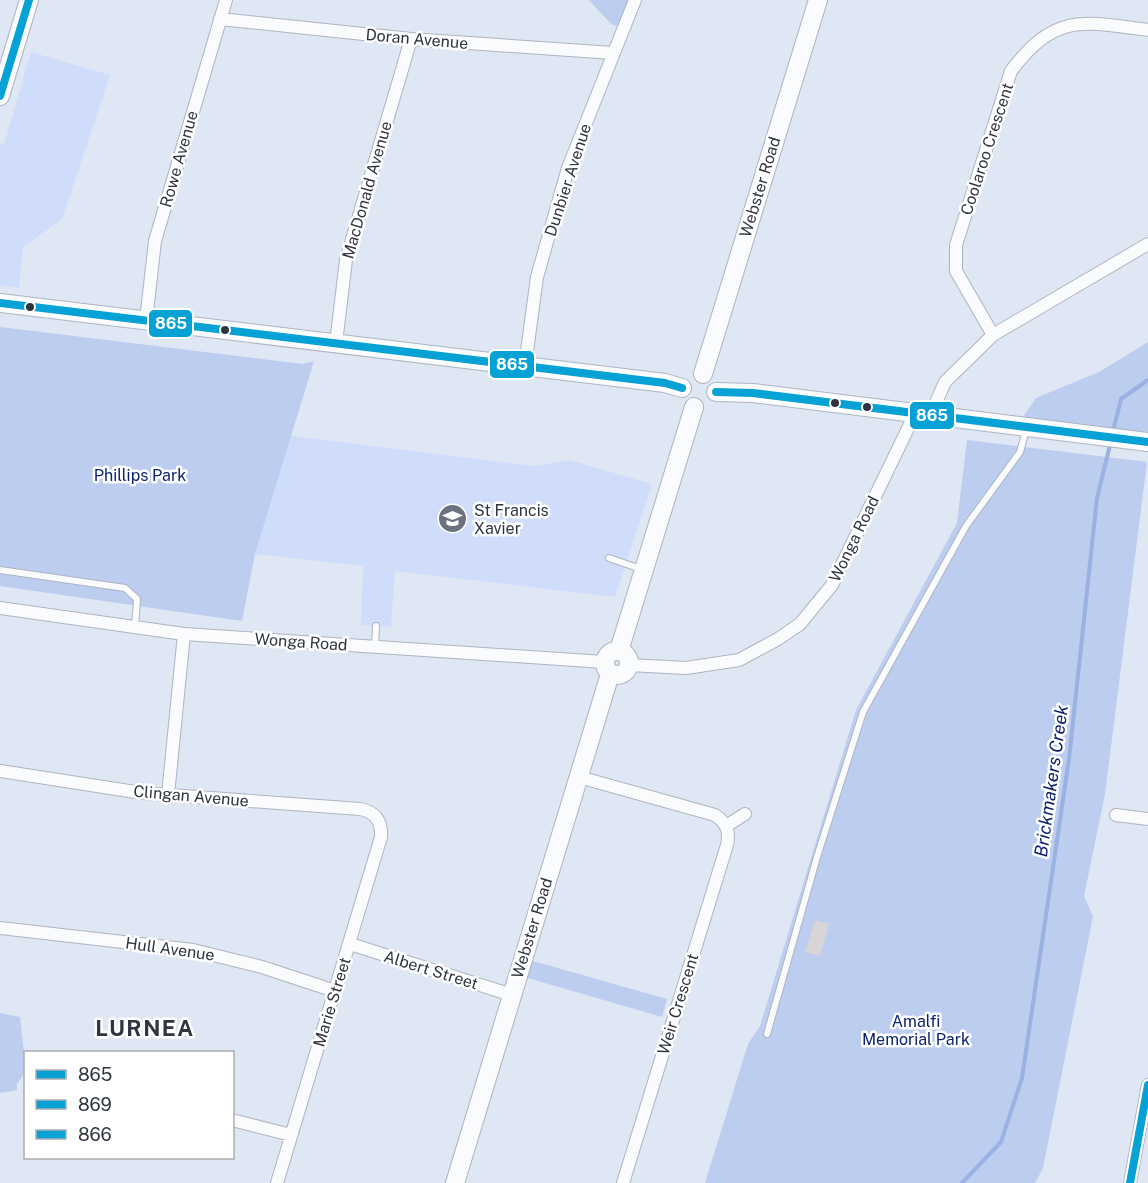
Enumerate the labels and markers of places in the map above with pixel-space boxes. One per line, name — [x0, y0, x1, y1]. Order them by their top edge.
unlabelled marker — [24, 301, 36, 313]
unlabelled marker — [219, 324, 231, 336]
unlabelled marker — [829, 397, 841, 409]
unlabelled marker — [861, 401, 873, 413]
place label: St Francis Xavier — [474, 501, 549, 538]
school or university icon: St Francis Xavier — [437, 503, 469, 535]

